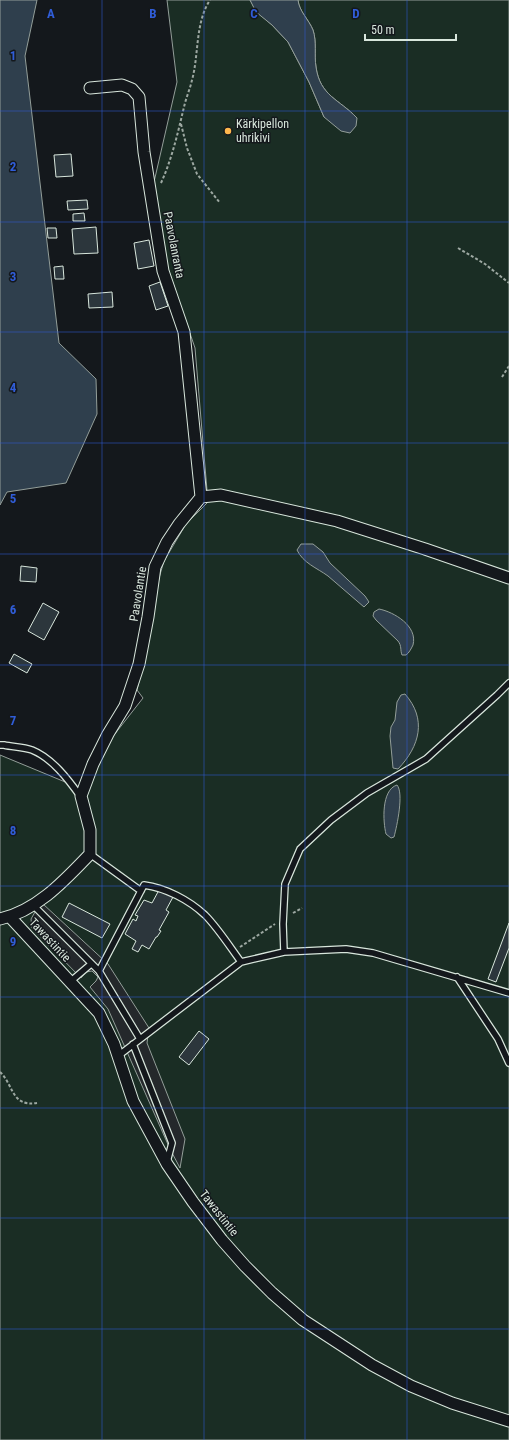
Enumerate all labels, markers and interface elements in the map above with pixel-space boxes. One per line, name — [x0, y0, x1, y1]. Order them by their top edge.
text: A — [47, 6, 55, 21]
text: B — [149, 6, 157, 21]
text: C — [250, 6, 258, 21]
text: D — [352, 6, 360, 21]
scale bar — [365, 16, 456, 42]
text: 50 m — [371, 23, 395, 37]
text: 1 — [10, 48, 16, 63]
place label: Kärkipellon uhrikivi — [236, 117, 289, 145]
marker: Kärkipellon uhrikivi — [223, 126, 233, 136]
text: 2 — [10, 159, 17, 174]
street label: Paavolanranta — [161, 210, 187, 280]
text: 3 — [10, 269, 16, 284]
text: 4 — [10, 380, 17, 395]
text: 5 — [10, 491, 17, 506]
street label: Paavolantie — [127, 565, 149, 622]
text: 6 — [10, 602, 17, 617]
text: 7 — [10, 713, 17, 728]
text: 8 — [10, 823, 16, 838]
street label: Tawastintie — [26, 915, 74, 965]
text: 9 — [10, 934, 16, 949]
street label: Tawastintie — [197, 1187, 241, 1239]

